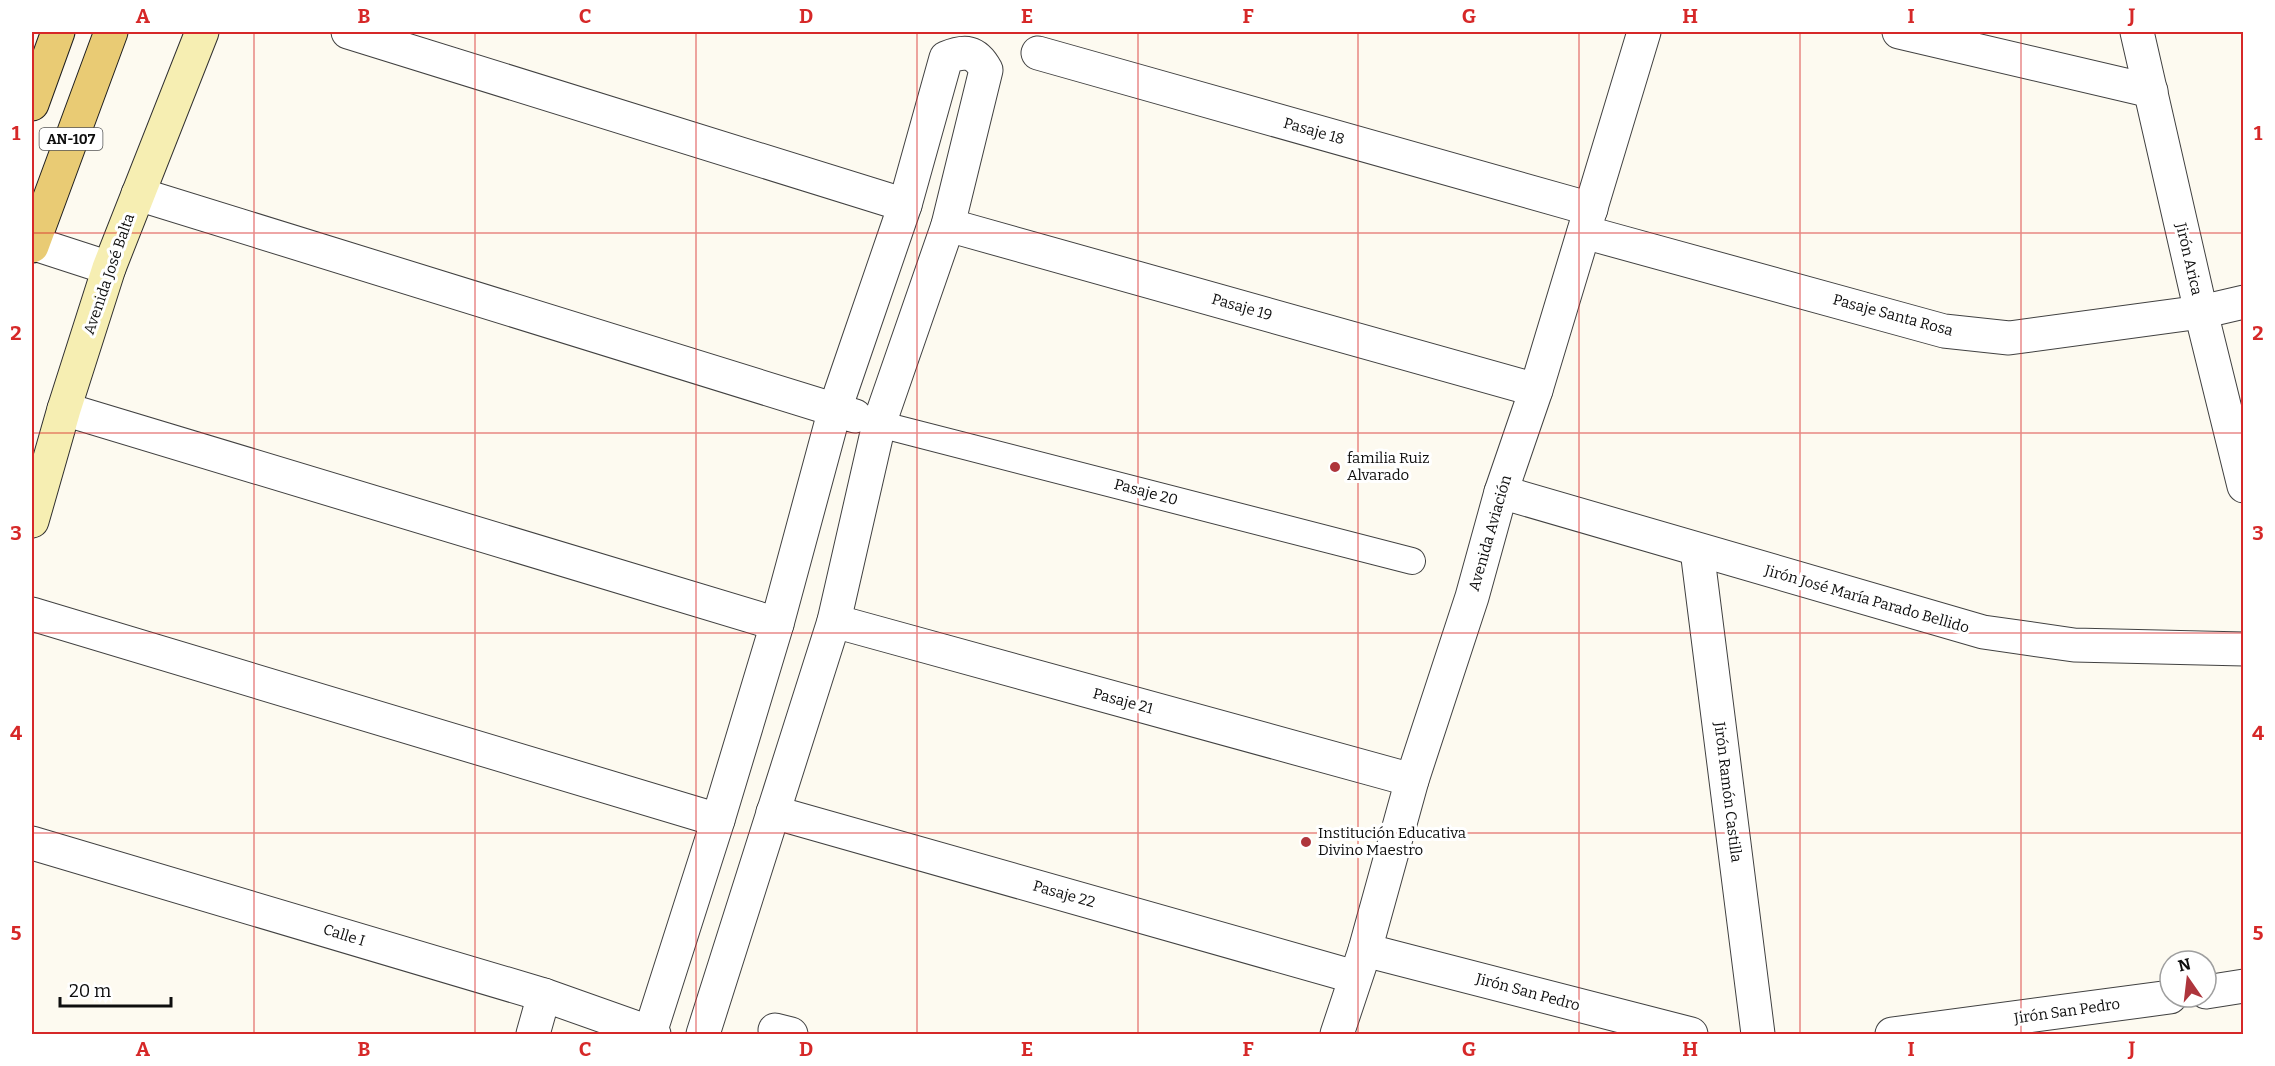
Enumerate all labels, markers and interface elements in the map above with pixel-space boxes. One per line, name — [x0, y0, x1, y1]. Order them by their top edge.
text: A — [136, 4, 151, 28]
text: B — [358, 4, 371, 28]
text: C — [579, 4, 591, 28]
text: D — [799, 4, 813, 28]
text: E — [1021, 4, 1033, 28]
text: F — [1242, 4, 1254, 28]
text: G — [1462, 4, 1476, 28]
text: H — [1682, 4, 1698, 28]
text: I — [1907, 4, 1915, 28]
text: J — [2128, 4, 2136, 28]
street label: Pasaje 18 — [1281, 114, 1347, 148]
text: 1 — [12, 121, 21, 145]
text: 1 — [2254, 121, 2263, 145]
road number: AN-107 — [40, 128, 103, 150]
street label: Avenida José Balta — [80, 211, 138, 337]
street label: Jirón Arica — [2172, 220, 2206, 297]
street label: Pasaje 19 — [1210, 290, 1274, 324]
street label: Pasaje Santa Rosa — [1831, 290, 1955, 340]
text: 2 — [10, 321, 22, 345]
text: 2 — [2252, 321, 2264, 345]
place label: familia Ruiz Alvarado — [1347, 449, 1430, 484]
marker: familia Ruiz Alvarado — [1328, 460, 1342, 474]
street label: Avenida Aviación — [1465, 472, 1515, 593]
street label: Pasaje 20 — [1112, 475, 1180, 509]
text: 3 — [10, 521, 22, 545]
text: 3 — [2252, 521, 2264, 545]
street label: Jirón José María Parado Bellido — [1762, 561, 1971, 637]
street label: Pasaje 21 — [1091, 684, 1155, 718]
street label: Jirón Ramón Castilla — [1710, 720, 1746, 863]
text: 4 — [10, 721, 22, 745]
text: 4 — [2252, 721, 2264, 745]
place label: Institución Educativa Divino Maestro — [1318, 824, 1466, 859]
marker: Institución Educativa Divino Maestro — [1299, 835, 1313, 849]
street label: Pasaje 22 — [1031, 877, 1097, 911]
street label: Calle I — [321, 920, 367, 950]
text: 5 — [11, 921, 22, 945]
text: 5 — [2253, 921, 2264, 945]
north arrow — [2158, 949, 2218, 1009]
text: N — [2176, 954, 2193, 976]
street label: Jirón San Pedro — [1473, 969, 1582, 1015]
scale bar — [60, 970, 171, 1008]
text: 20 m — [69, 980, 111, 1002]
street label: Jirón San Pedro — [2012, 995, 2121, 1027]
text: A — [136, 1037, 151, 1061]
text: B — [358, 1037, 371, 1061]
text: C — [579, 1037, 591, 1061]
text: D — [799, 1037, 813, 1061]
text: E — [1021, 1037, 1033, 1061]
text: F — [1242, 1037, 1254, 1061]
text: G — [1462, 1037, 1476, 1061]
text: H — [1682, 1037, 1698, 1061]
text: I — [1907, 1037, 1915, 1061]
text: J — [2128, 1037, 2136, 1061]

